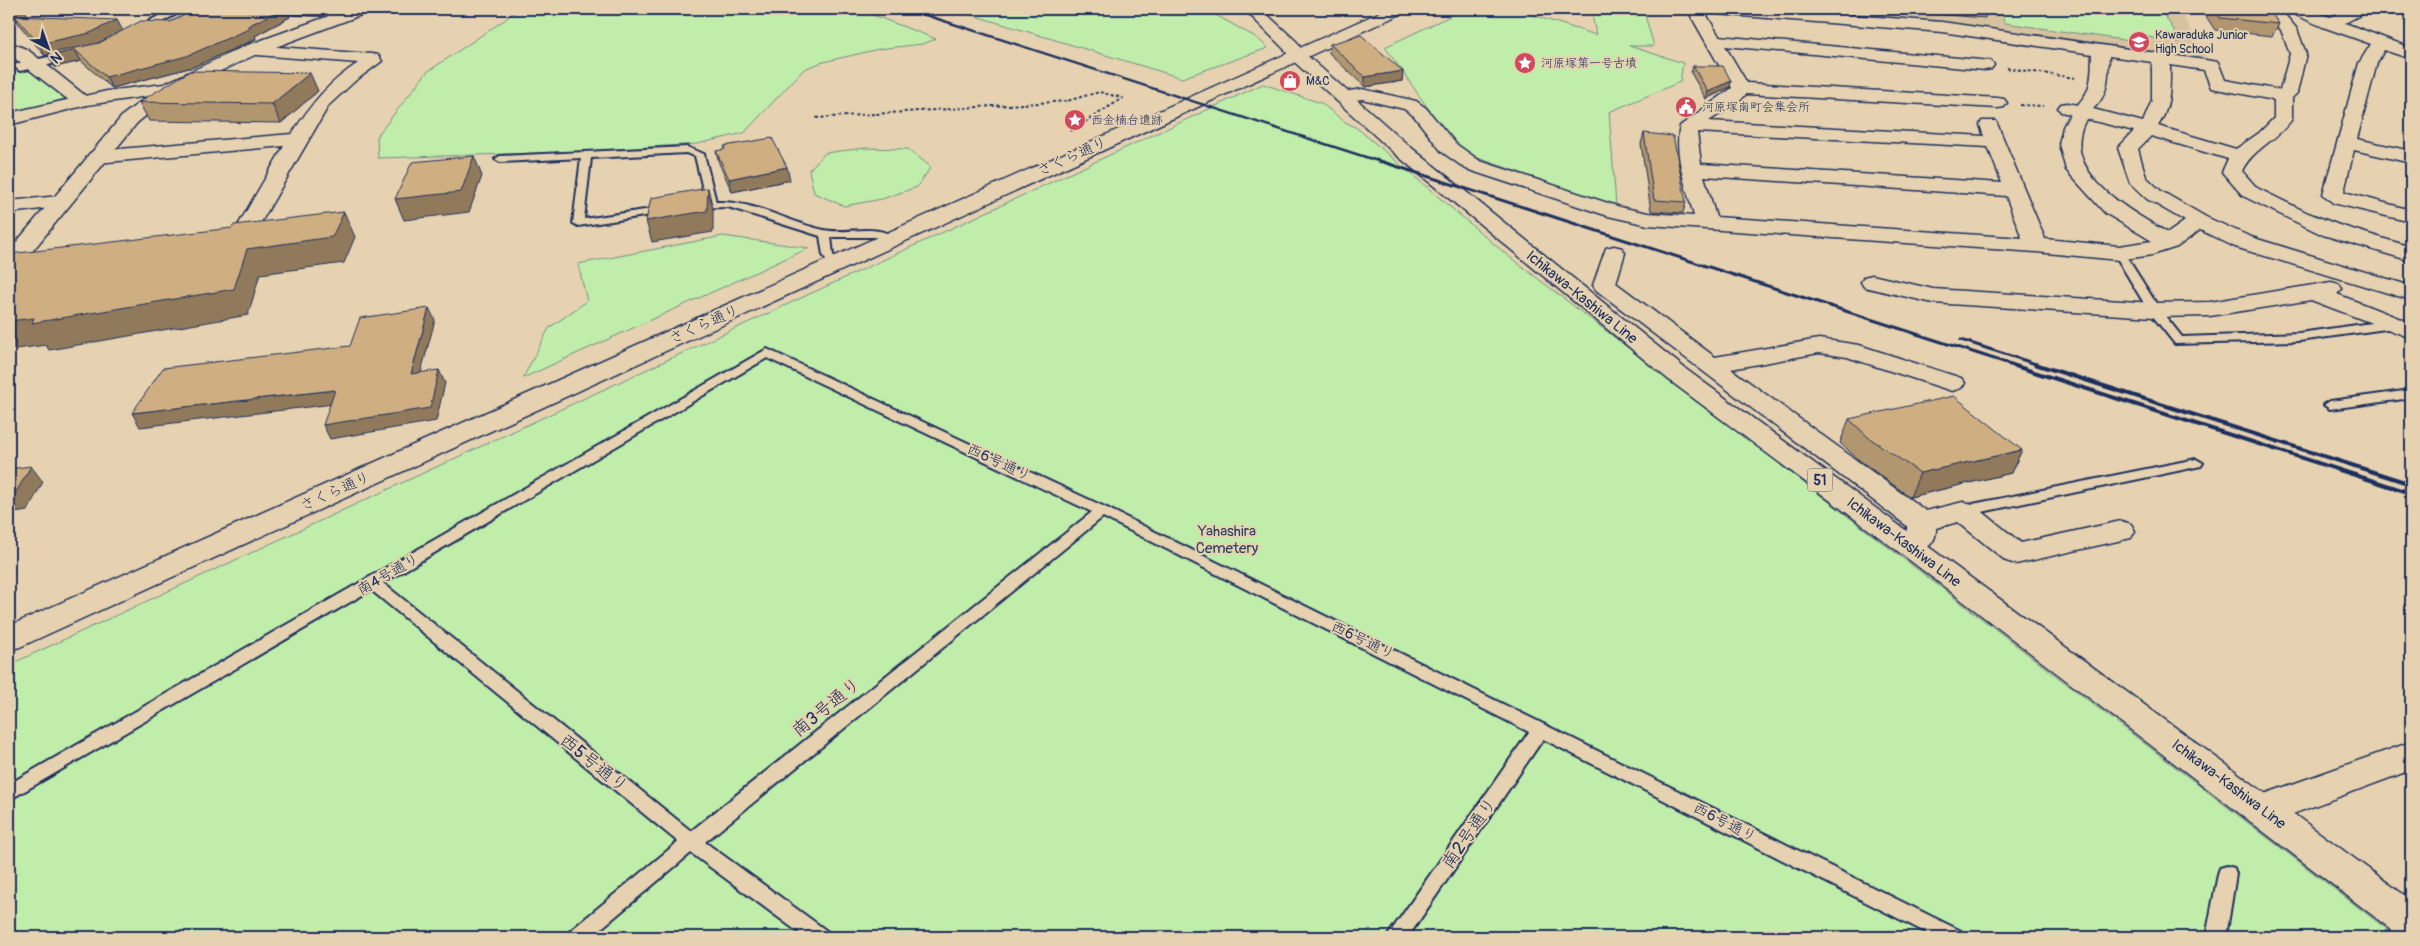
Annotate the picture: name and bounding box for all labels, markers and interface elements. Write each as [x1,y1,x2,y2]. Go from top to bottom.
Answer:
north arrow [22,22,72,72]
place label: Kawaraduka Junior High School [2155,28,2249,57]
school or university icon: Kawaraduka Junior High School [2127,30,2151,54]
text: N [47,48,65,67]
place icon: 河原塚第一号古墳 [1513,51,1537,75]
place label: 河原塚第一号古墳 [1541,56,1637,71]
shop icon: M&C [1278,69,1302,93]
place label: M&C [1306,74,1330,89]
public building icon: 河原塚南町会集会所 [1674,95,1698,119]
place label: 河原塚南町会集会所 [1702,100,1810,115]
place icon: 西金楠台遺跡 [1063,108,1087,132]
place label: 西金楠台遺跡 [1091,113,1163,128]
street label: さくら通り [1034,133,1110,180]
street label: Ichikawa-Kashiwa Line [1522,247,1642,349]
street label: さくら通り [666,301,742,348]
street label: 西6号通り [964,439,1034,486]
street label: さくら通り [297,468,373,515]
road number: 51 [1808,468,1832,492]
street label: Ichikawa-Kashiwa Line [1843,493,1965,592]
park label: Yahashira Cemetery [1196,522,1259,558]
street label: 南4号通り [354,549,423,600]
street label: 西6号通り [1328,617,1398,664]
street label: 南3号通り [787,673,865,742]
street label: 西5号通り [555,729,633,798]
street label: Ichikawa-Kashiwa Line [2168,735,2290,834]
street label: 南2号通り [1436,793,1502,873]
street label: 西6号通り [1690,798,1760,847]

